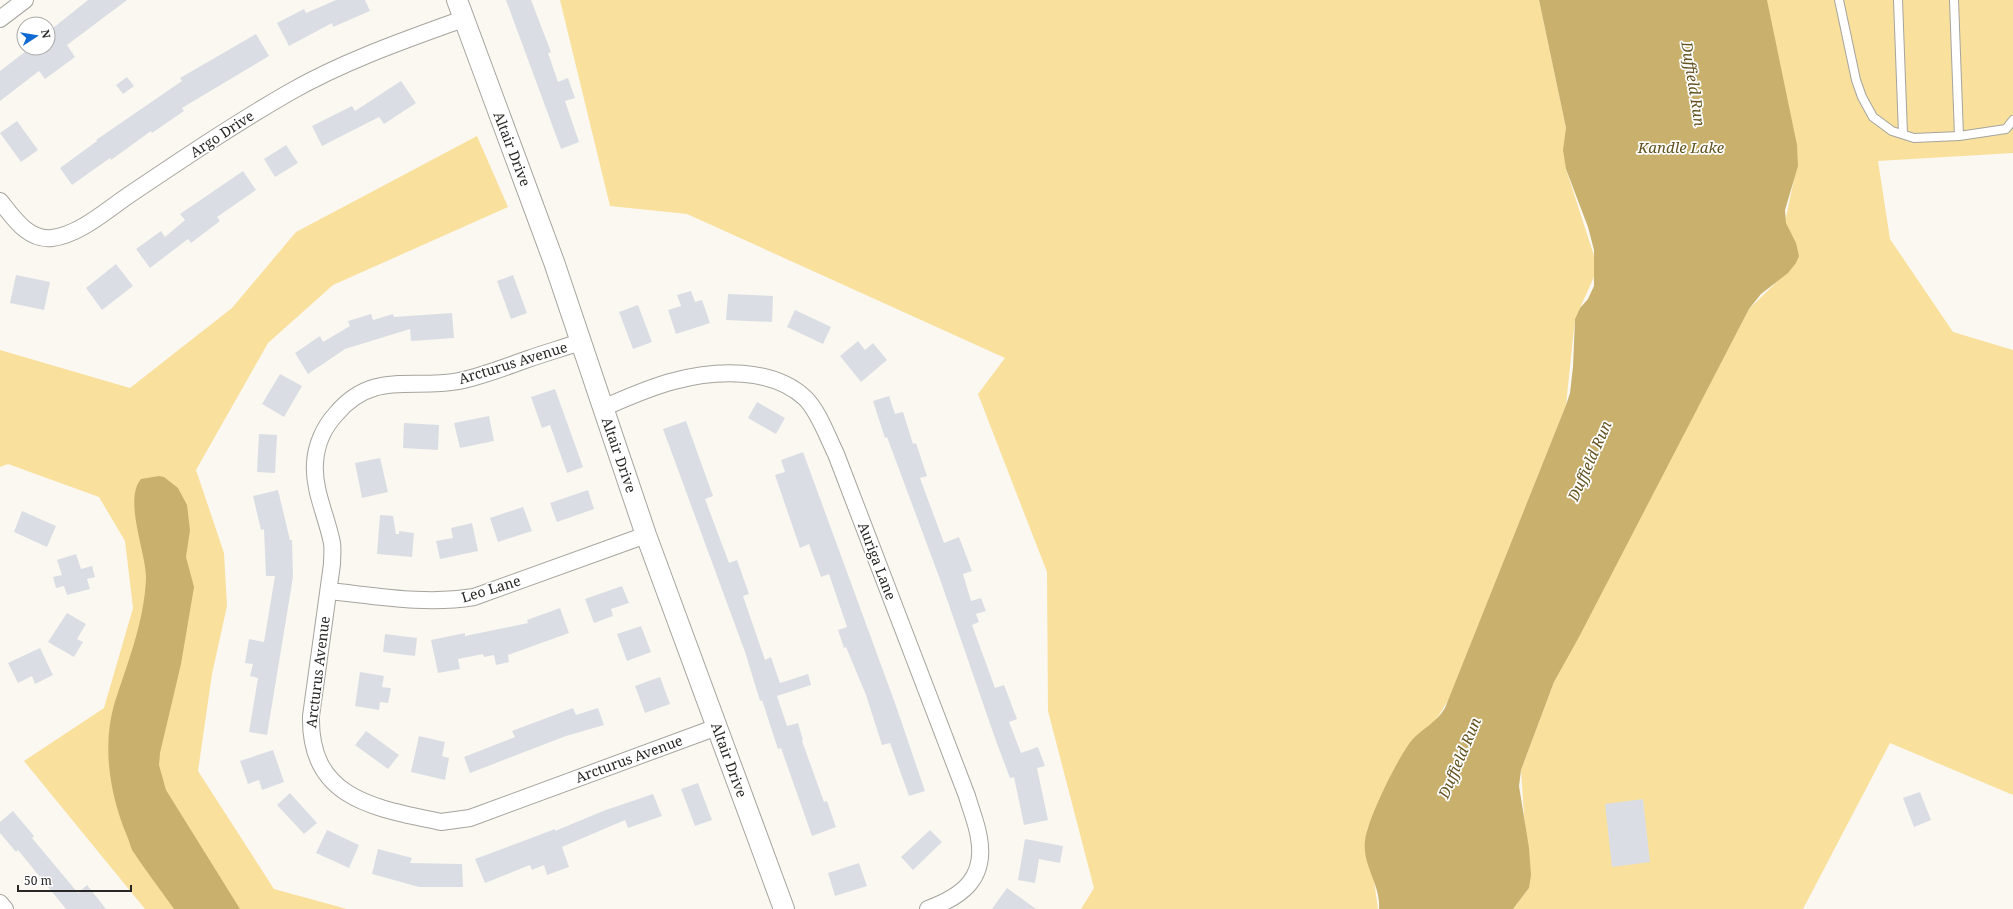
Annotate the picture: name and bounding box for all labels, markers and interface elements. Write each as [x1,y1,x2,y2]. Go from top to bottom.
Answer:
north arrow [16,16,56,56]
text: N [38,28,55,40]
water label: Duffield Run [1677,39,1711,128]
street label: Argo Drive [186,106,257,161]
street label: Altair Drive [490,109,535,189]
water label: Kandle Lake [1637,137,1725,157]
street label: Arcturus Avenue [456,337,569,388]
street label: Altair Drive [598,415,641,495]
water label: Duffield Run [1562,417,1616,505]
street label: Auriga Lane [854,519,901,602]
street label: Leo Lane [459,571,523,607]
street label: Arcturus Avenue [301,615,334,729]
water label: Duffield Run [1433,714,1485,802]
street label: Altair Drive [707,720,752,800]
street label: Arcturus Avenue [573,730,685,787]
scale bar [18,867,131,893]
text: 50 m [24,872,52,889]

